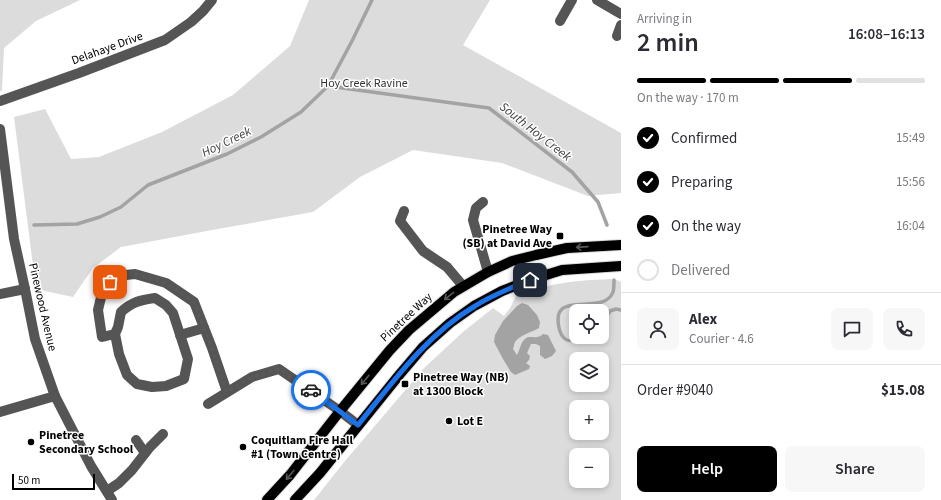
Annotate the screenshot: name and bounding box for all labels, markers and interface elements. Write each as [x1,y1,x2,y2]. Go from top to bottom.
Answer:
text: Arriving in [637,10,692,28]
text: 2 min [637,24,699,61]
text: 16:08–16:13 [848,24,925,45]
street label: Delahaye Drive [69,28,145,69]
park label: Hoy Creek Ravine [320,75,408,92]
text: On the way · 170 m [637,89,739,107]
water label: South Hoy Creek [496,98,576,166]
water label: Hoy Creek [199,122,255,162]
icon: check [637,127,659,149]
text: Confirmed [671,128,737,149]
text: 15:49 [896,129,925,147]
icon: check [637,171,659,193]
text: Preparing [671,172,732,193]
text: 15:56 [896,173,925,191]
icon: check [637,215,659,237]
text: On the way [671,216,741,237]
text: 16:04 [896,217,925,235]
place label: Pinetree Way (SB) at David Ave [462,221,553,252]
marker: Pinetree Way (SB) at David Ave [555,231,565,241]
one-way arrow [576,244,589,251]
text: Delivered [671,260,730,281]
street label: Pinewood Avenue [24,261,61,353]
pin [513,263,547,297]
pin [93,265,127,299]
icon: home [519,269,541,291]
icon: bag [99,271,121,293]
street label: Pinetree Way [377,289,436,346]
one-way arrow [443,292,454,301]
map controls [569,304,609,488]
button: locate [569,304,609,344]
button: person [637,308,679,350]
button: chat [831,308,873,350]
button: phone [883,308,925,350]
text: Alex [689,309,717,330]
text: Courier · 4.6 [689,330,754,348]
button: layers [569,352,609,392]
place label: Pinetree Way (NB) at 1300 Block [413,369,509,400]
courier [291,370,331,410]
one-way arrow [360,375,369,386]
icon: car [300,379,322,401]
marker: Pinetree Way (NB) at 1300 Block [400,379,410,389]
text: Order #9040 [637,380,713,401]
text: $15.08 [881,380,925,401]
button: + [569,400,609,440]
place label: Lot E [457,413,483,430]
marker: Lot E [444,416,454,426]
place label: Pinetree Secondary School [39,427,134,458]
place label: Coquitlam Fire Hall #1 (Town Centre) [251,432,353,463]
marker: Pinetree Secondary School [26,437,36,447]
marker: Coquitlam Fire Hall #1 (Town Centre) [238,442,248,452]
button: Help [637,446,777,492]
button: Share [785,446,925,492]
button: − [569,448,609,488]
one-way arrow [286,469,295,480]
scale bar [12,472,95,491]
text: 50 m [18,473,40,488]

